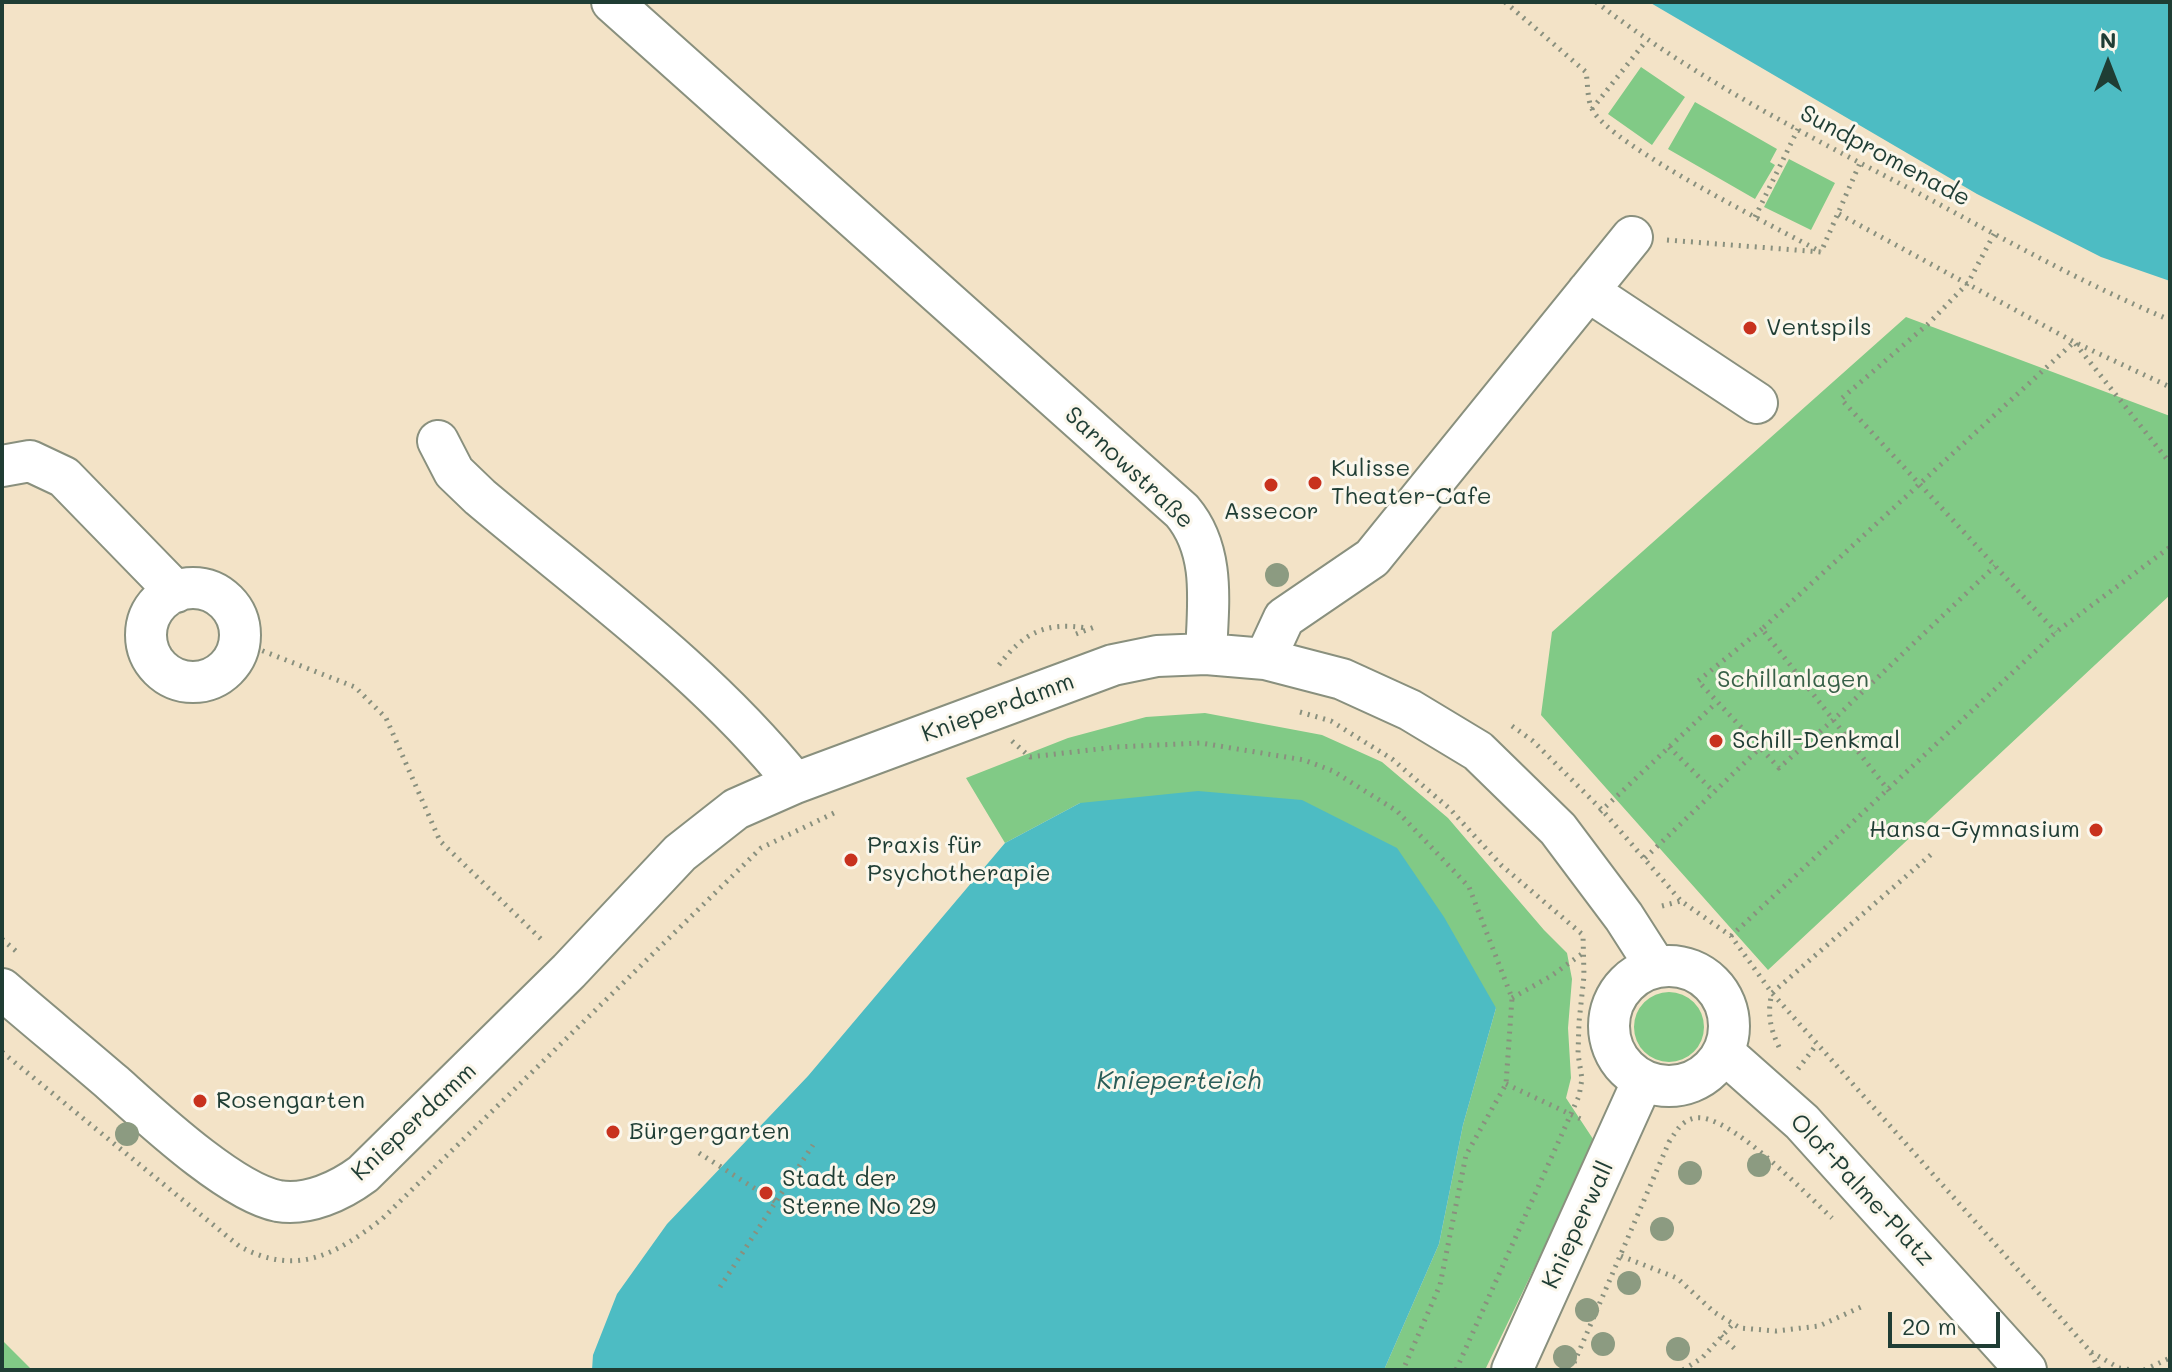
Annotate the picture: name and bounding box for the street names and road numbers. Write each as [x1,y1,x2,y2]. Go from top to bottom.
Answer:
street label: Sundpromenade [1795,99,1975,213]
street label: Sarnowstraße [1058,401,1200,535]
street label: Knieperdamm [918,667,1078,749]
street label: Knieperdamm [346,1057,482,1187]
street label: Olof-Palme-Platz [1784,1108,1940,1272]
street label: Knieperwall [1536,1157,1620,1293]

